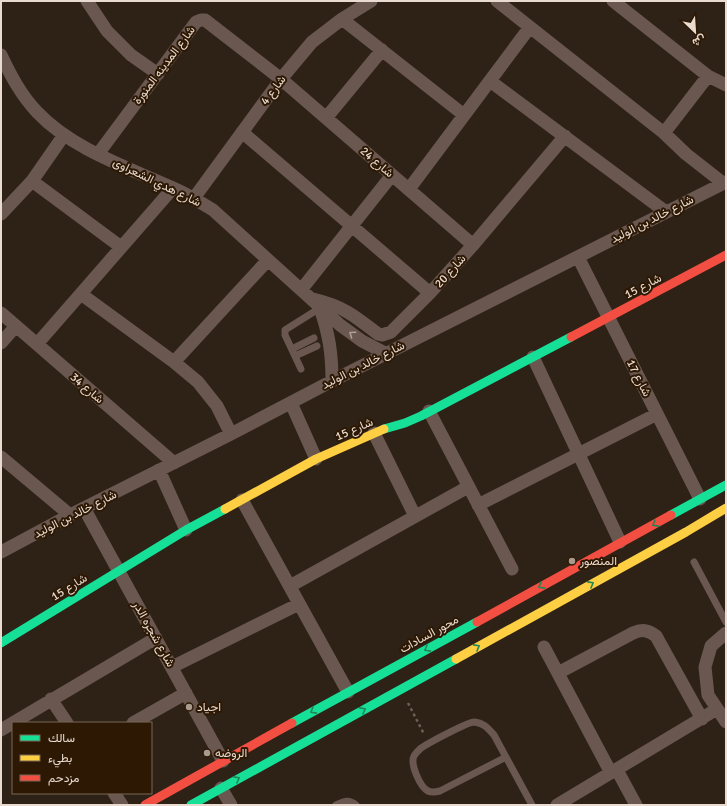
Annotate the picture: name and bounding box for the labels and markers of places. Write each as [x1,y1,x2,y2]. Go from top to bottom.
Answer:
place label: المنصور [579,554,617,569]
marker: المنصور [567,556,577,566]
place label: اجياد [197,700,221,715]
marker: اجياد [184,702,194,712]
place label: الروضه [215,746,247,761]
marker: الروضه [202,748,212,758]

